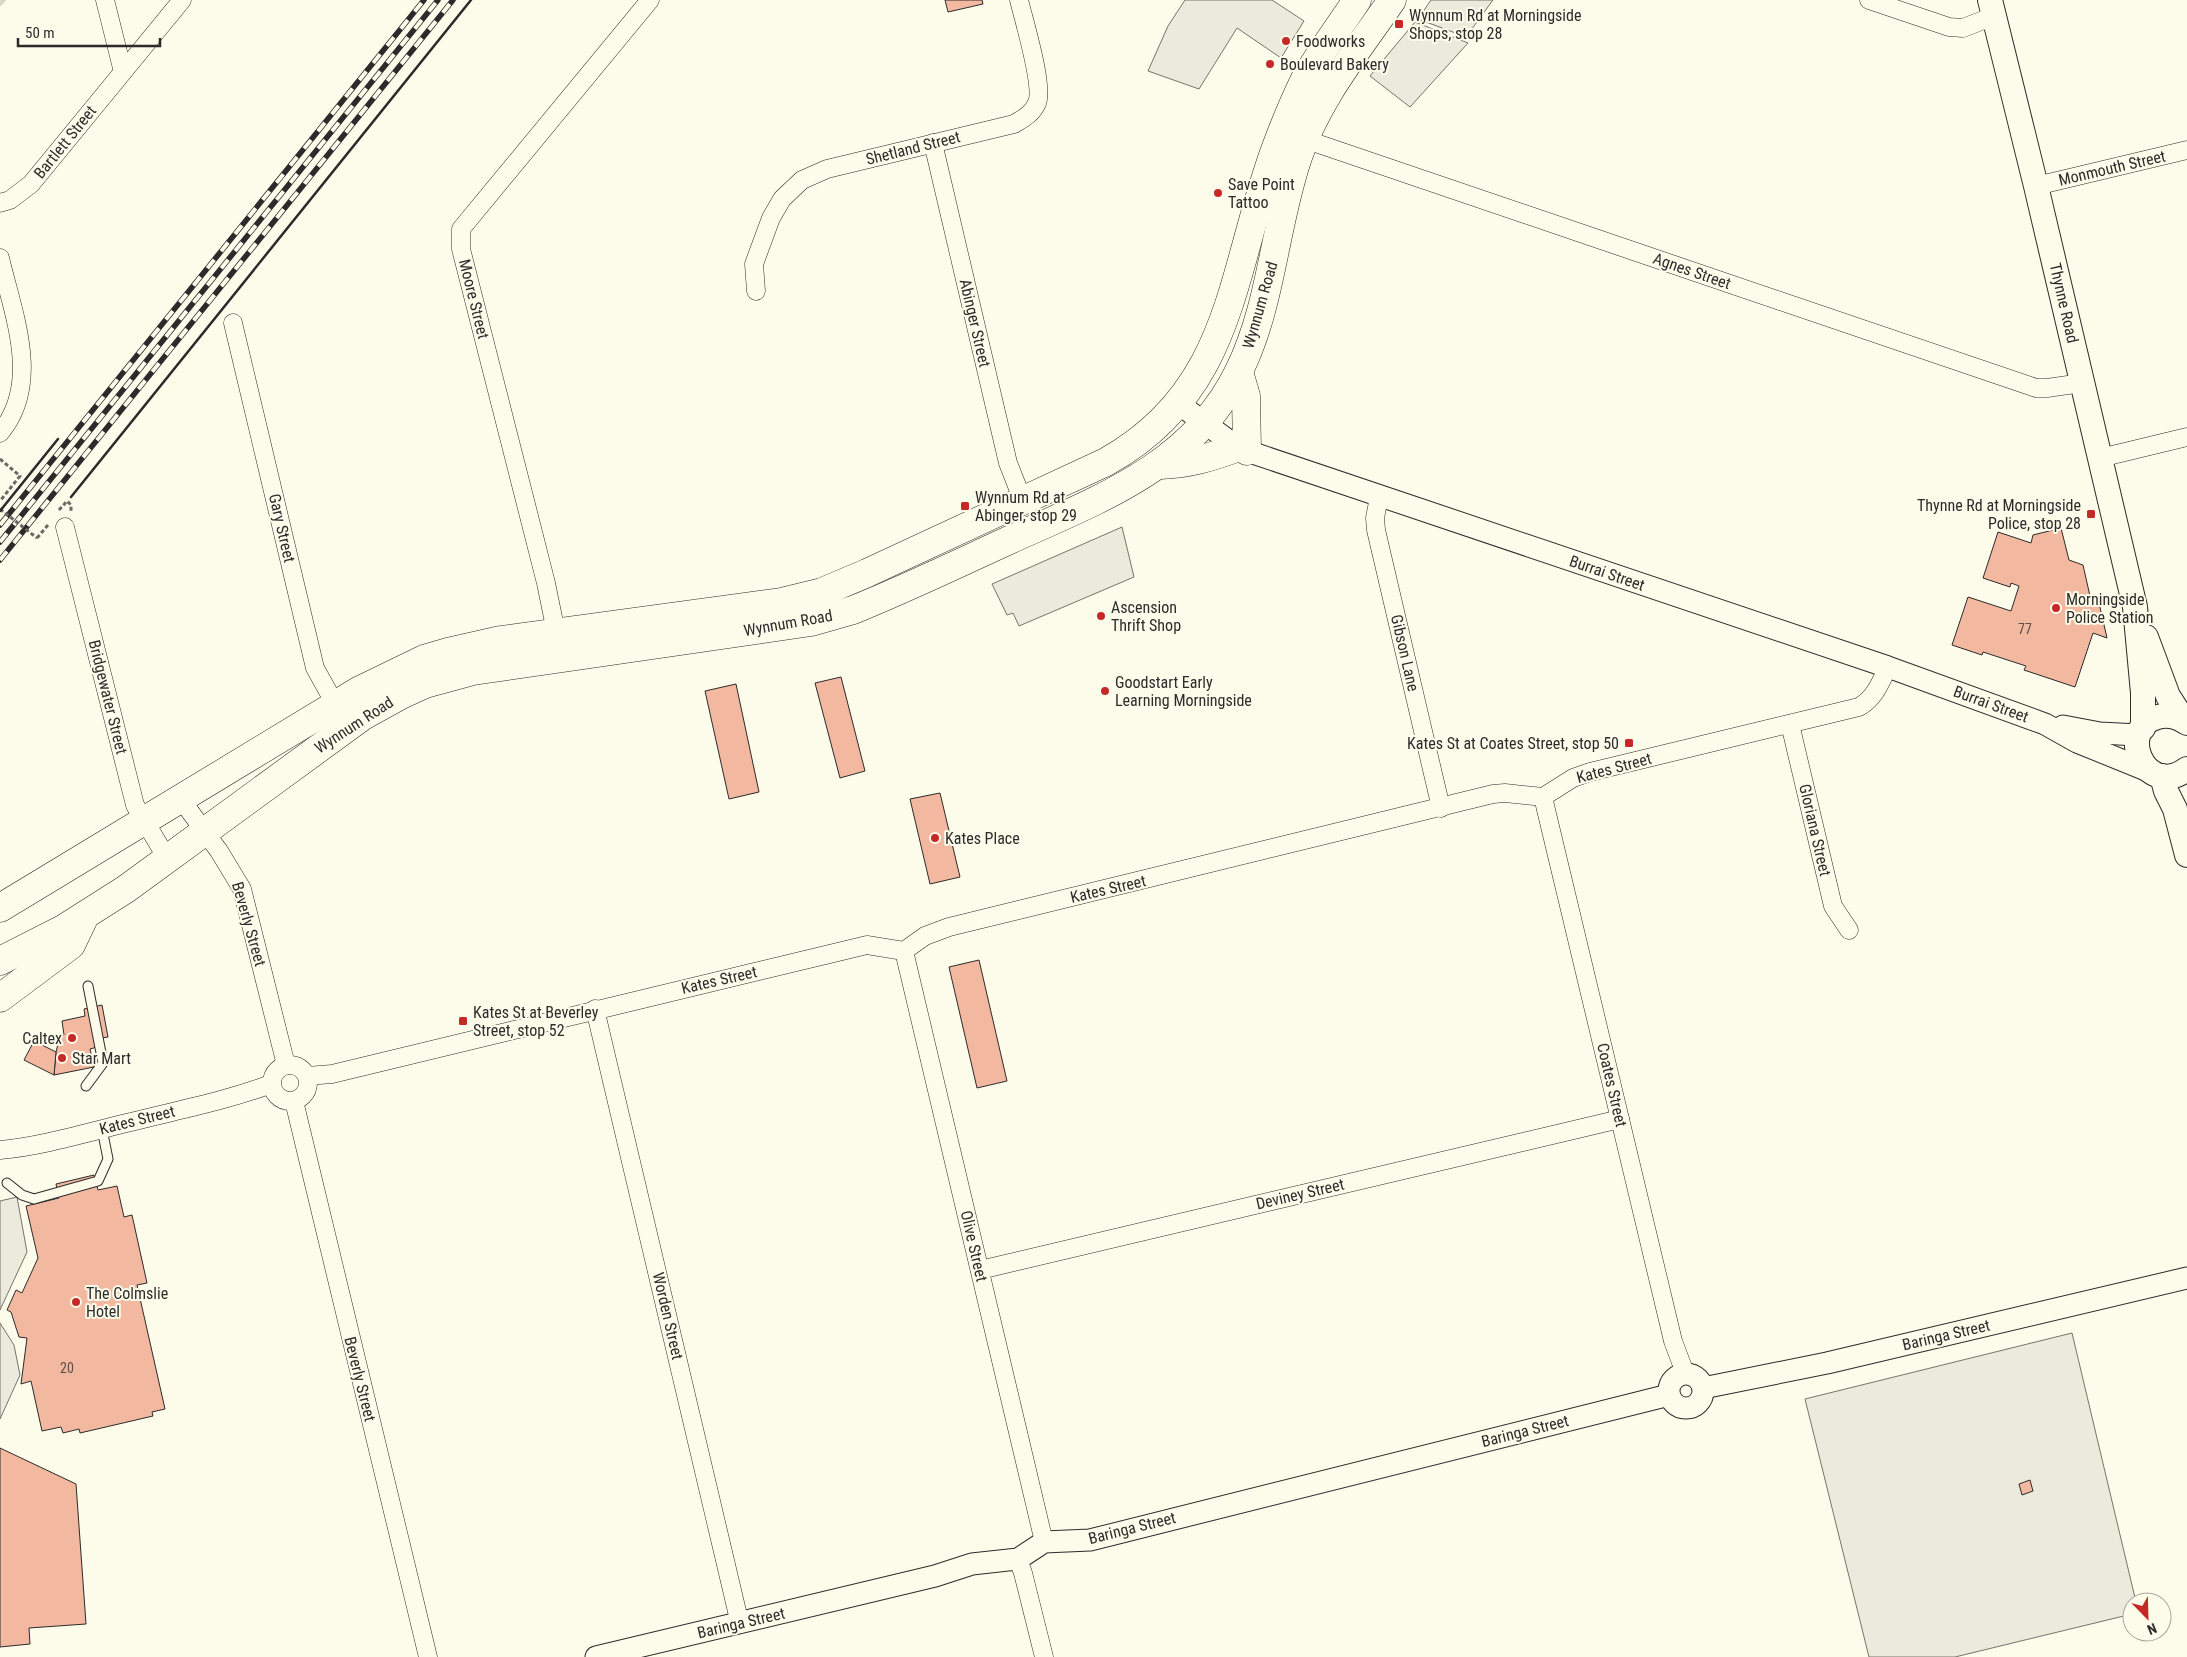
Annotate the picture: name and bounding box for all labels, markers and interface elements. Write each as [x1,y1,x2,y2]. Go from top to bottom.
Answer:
place label: Wynnum Rd at Morningside Shops, stop 28 [1409,6,1581,43]
scale bar [18,15,160,47]
marker: Wynnum Rd at Morningside Shops, stop 28 [1393,18,1405,30]
text: 50 m [25,24,55,42]
place label: Foodworks [1296,32,1365,51]
marker: Foodworks [1280,35,1292,47]
place label: Boulevard Bakery [1280,55,1389,74]
marker: Boulevard Bakery [1264,58,1276,70]
street label: Bartlett Street [30,102,100,182]
street label: Shetland Street [864,127,962,169]
street label: Monmouth Street [2057,146,2168,190]
place label: Save Point Tattoo [1228,175,1295,212]
marker: Save Point Tattoo [1212,187,1224,199]
street label: Agnes Street [1651,249,1734,293]
street label: Moore Street [455,257,493,341]
street label: Wynnum Road [1238,259,1282,351]
street label: Thynne Road [2046,261,2082,345]
street label: Abinger Street [956,277,994,369]
place label: Wynnum Rd at Abinger, stop 29 [975,488,1077,525]
street label: Gary Street [265,492,299,564]
place label: Thynne Rd at Morningside Police, stop 28 [1917,496,2081,533]
marker: Wynnum Rd at Abinger, stop 29 [959,500,971,512]
marker: Thynne Rd at Morningside Police, stop 28 [2085,508,2097,520]
street label: Burrai Street [1567,551,1647,595]
place label: Morningside Police Station [2066,590,2154,627]
place label: Ascension Thrift Shop [1111,598,1181,635]
marker: Morningside Police Station [2050,602,2062,614]
street label: Wynnum Road [742,606,834,640]
marker: Ascension Thrift Shop [1095,610,1107,622]
street label: Gibson Lane [1387,613,1423,693]
house number: 77 [2018,621,2032,637]
street label: Bridgewater Street [85,638,131,756]
place label: Goodstart Early Learning Morningside [1115,673,1252,710]
street label: Burrai Street [1951,682,2031,726]
marker: Goodstart Early Learning Morningside [1099,685,1111,697]
street label: Wynnum Road [311,693,397,757]
place label: Kates St at Coates Street, stop 50 [1407,734,1619,753]
marker: Kates St at Coates Street, stop 50 [1623,737,1635,749]
street label: Kates Street [1574,749,1654,787]
street label: Gloriana Street [1795,782,1835,878]
place label: Kates Place [945,829,1020,848]
marker: Kates Place [929,832,941,844]
street label: Kates Street [1068,871,1148,907]
street label: Beverly Street [228,880,270,969]
street label: Kates Street [679,962,759,998]
place label: Kates St at Beverley Street, stop 52 [473,1003,599,1040]
marker: Kates St at Beverley Street, stop 52 [457,1015,469,1027]
place label: Caltex [22,1029,62,1048]
marker: Caltex [66,1032,78,1044]
street label: Coates Street [1593,1041,1631,1129]
place label: Star Mart [72,1049,131,1068]
marker: Star Mart [56,1052,68,1064]
street label: Kates Street [97,1101,177,1139]
street label: Deviney Street [1254,1175,1346,1213]
street label: Olive Street [957,1209,991,1284]
street label: Worden Street [649,1270,687,1362]
place label: The Colmslie Hotel [86,1284,168,1321]
marker: The Colmslie Hotel [70,1296,82,1308]
street label: Baringa Street [1900,1316,1992,1354]
street label: Beverly Street [340,1335,380,1424]
house number: 20 [60,1360,74,1376]
street label: Baringa Street [1479,1411,1571,1451]
street label: Baringa Street [1086,1508,1178,1548]
north arrow [2122,1592,2172,1642]
street label: Baringa Street [695,1604,787,1642]
text: N [2145,1620,2159,1638]

